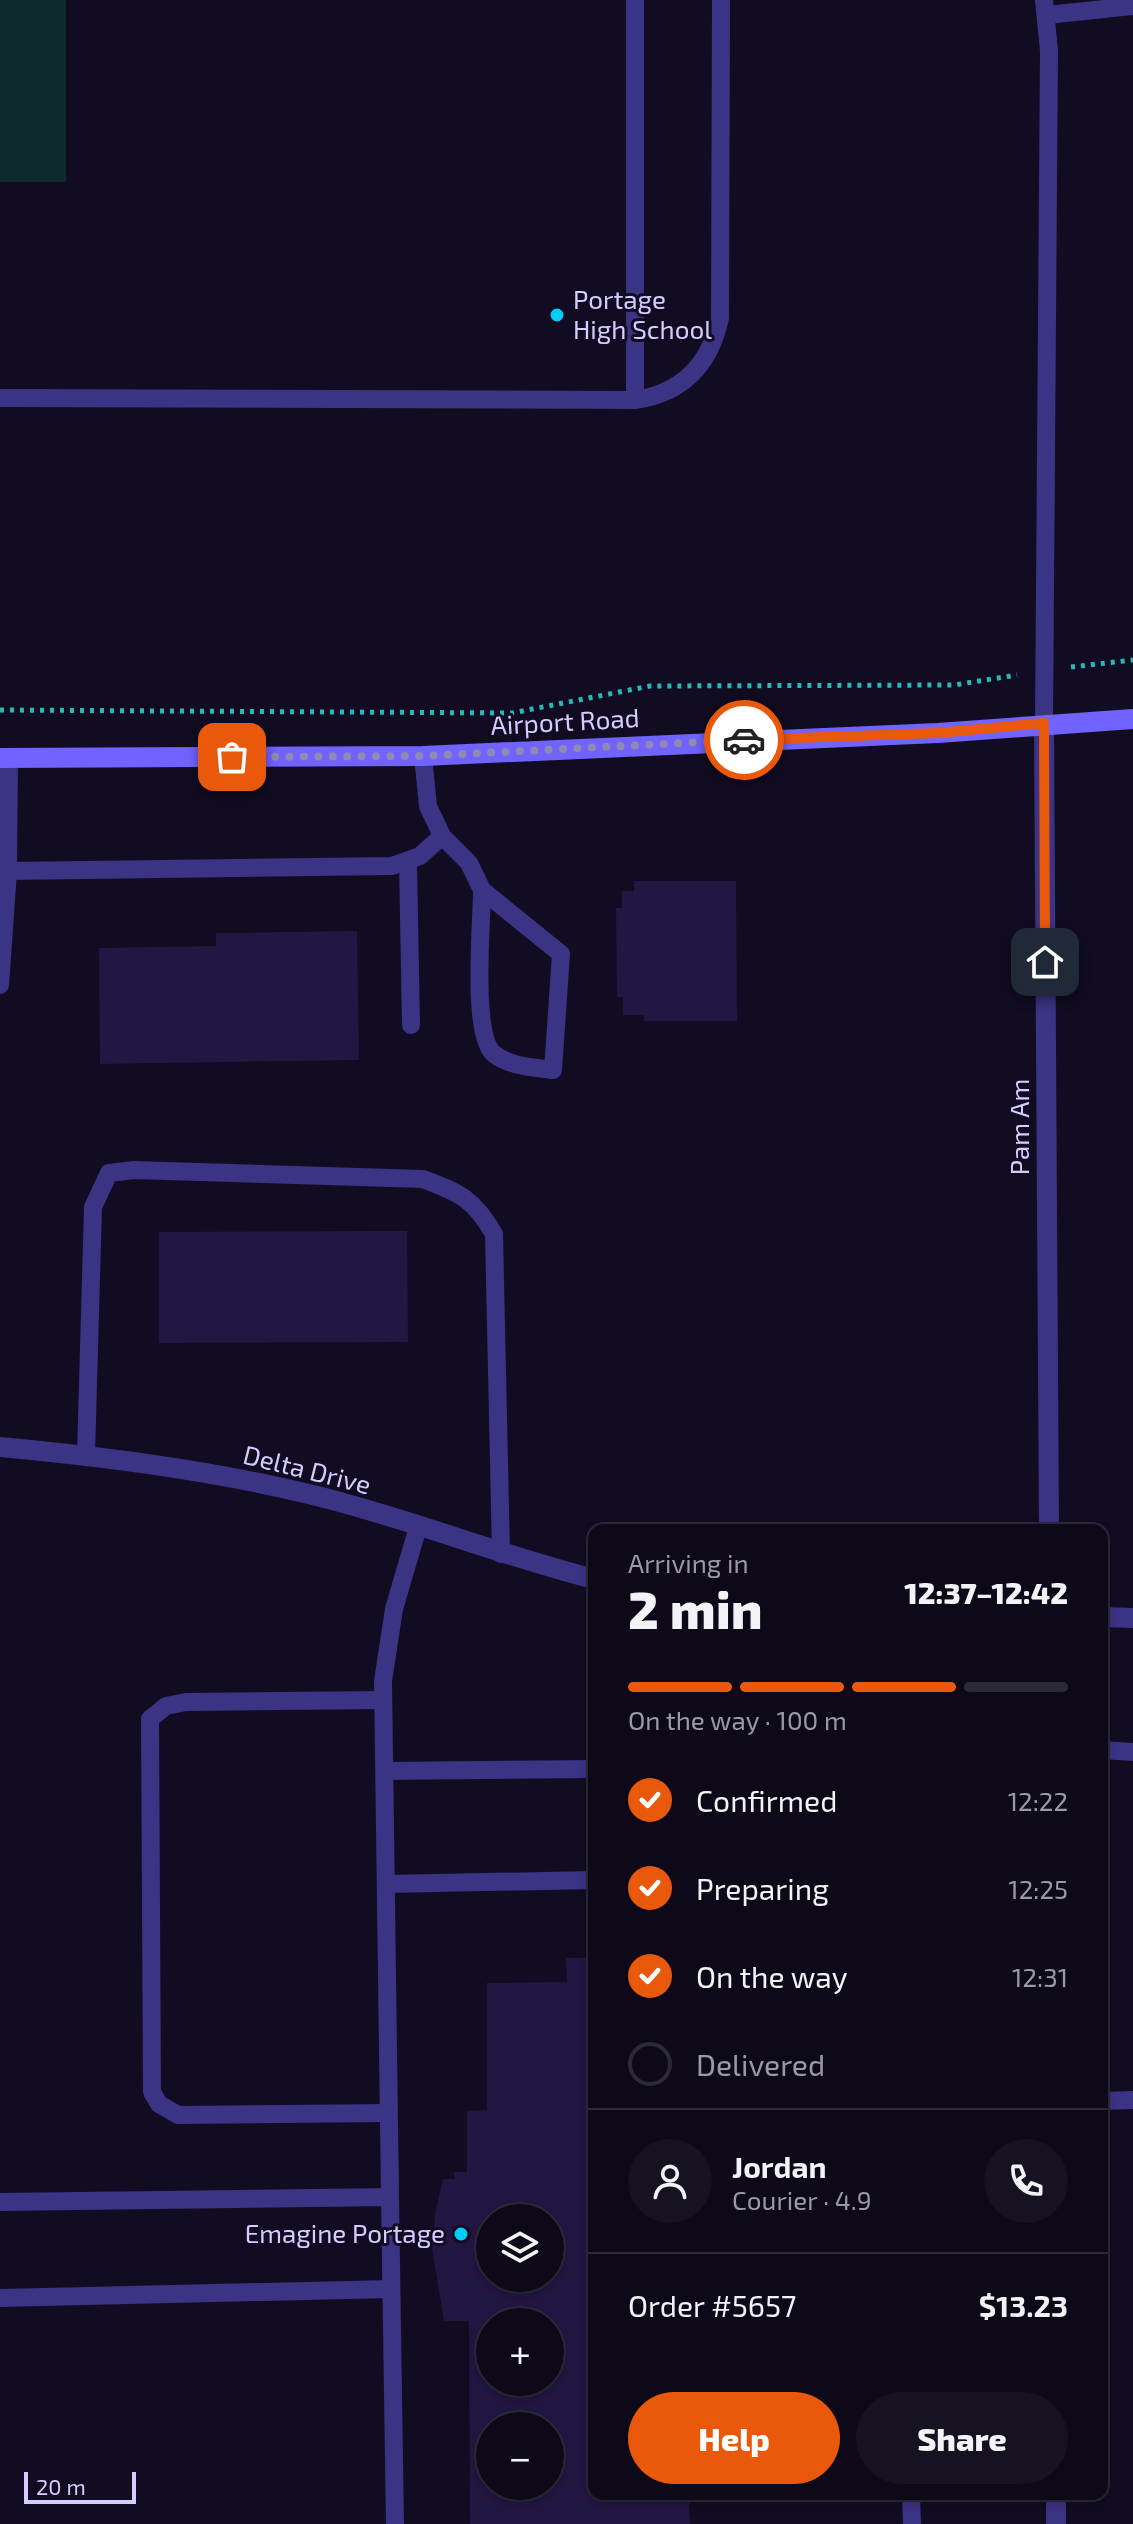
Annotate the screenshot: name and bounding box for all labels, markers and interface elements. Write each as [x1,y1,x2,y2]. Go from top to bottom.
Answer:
place label: Portage High School [573,283,712,344]
marker: Portage High School [548,306,566,324]
courier [704,700,784,780]
street label: Airport Road [490,701,640,740]
icon: car [722,718,766,762]
pin [198,723,266,791]
icon: bag [210,735,254,779]
pin [1011,928,1079,996]
icon: home [1023,940,1067,984]
street label: Pam Am [1003,1079,1034,1175]
street label: Delta Drive [240,1438,374,1499]
text: Arriving in [628,1547,749,1578]
text: 12:37–12:42 [904,1574,1068,1610]
text: 2 min [628,1577,763,1639]
text: On the way · 100 m [628,1704,847,1735]
icon: check [628,1778,672,1822]
text: Confirmed [696,1782,837,1818]
text: 12:22 [1008,1785,1068,1816]
icon: check [628,1866,672,1910]
text: Preparing [696,1870,829,1906]
text: 12:25 [1008,1873,1068,1904]
icon: check [628,1954,672,1998]
text: On the way [696,1958,848,1994]
text: 12:31 [1012,1961,1068,1992]
text: Delivered [696,2046,825,2082]
button: person [628,2139,712,2223]
button: phone [984,2139,1068,2223]
text: Jordan [732,2148,827,2184]
text: Courier · 4.9 [732,2184,872,2215]
map controls [476,2204,564,2500]
button: layers [476,2204,564,2292]
place label: Emagine Portage [245,2217,445,2248]
marker: Emagine Portage [452,2225,470,2243]
text: Order #5657 [628,2287,796,2323]
text: $13.23 [979,2287,1068,2323]
button: + [476,2308,564,2396]
button: Help [628,2392,840,2484]
button: Share [856,2392,1068,2484]
button: − [476,2412,564,2500]
scale bar [24,2468,136,2504]
text: 20 m [36,2473,86,2499]

